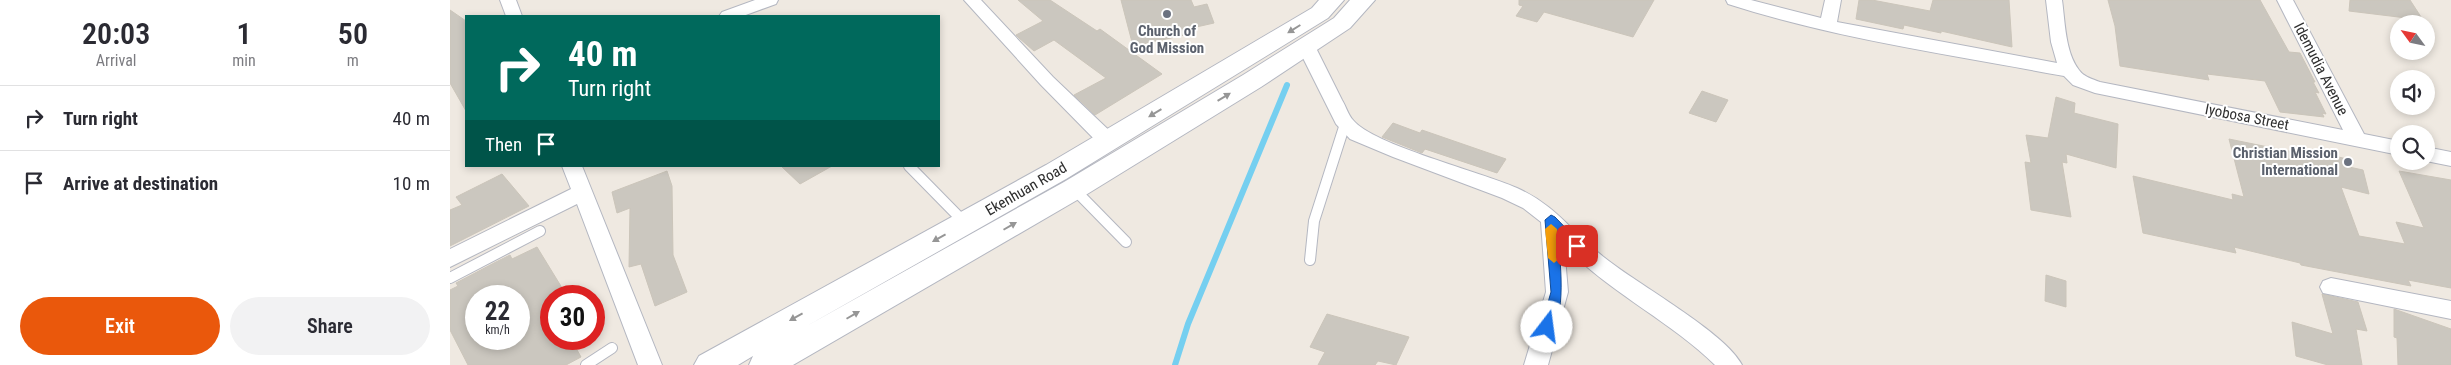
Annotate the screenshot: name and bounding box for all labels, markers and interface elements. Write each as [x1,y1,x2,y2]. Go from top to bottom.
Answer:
marker: Church of God Mission [1161,8,1173,20]
north arrow [2390,15,2435,60]
map controls [2390,15,2435,170]
text: 20:03 [82,16,150,51]
text: 1 [237,16,252,51]
text: 50 [338,16,368,51]
street label: Idemudia Avenue [2290,20,2352,118]
place label: Church of God Mission [1130,22,1204,57]
one-way arrow [1288,25,1301,34]
text: 40 m [568,34,637,75]
icon: right [485,35,550,100]
text: Arrival [96,51,137,70]
text: min [232,51,256,70]
text: m [347,51,359,70]
button: sound [2390,70,2435,115]
text: Turn right [568,76,651,101]
one-way arrow [1216,93,1231,101]
street label: Iyobosa Street [2204,100,2290,134]
icon: right [20,104,48,132]
text: Turn right [63,107,138,130]
text: 40 m [393,107,430,130]
one-way arrow [1148,109,1161,118]
button: search [2390,125,2435,170]
icon: arrive [532,130,560,158]
text: Then [485,133,522,156]
place label: Christian Mission International [2233,144,2338,179]
marker: Christian Mission International [2342,156,2354,168]
street label: Ekenhuan Road [982,158,1070,220]
icon: arrive [20,169,48,197]
text: Arrive at destination [63,172,218,195]
text: 10 m [393,172,430,195]
one-way arrow [1002,222,1017,230]
pin [1556,225,1598,267]
icon: arrive [1563,232,1591,260]
one-way arrow [932,234,945,243]
speed limit sign: 30 [540,285,605,350]
button: Exit [20,297,220,355]
button: Share [230,297,430,355]
text: 22 [485,297,510,326]
position arrow [1520,300,1572,352]
one-way arrow [846,311,861,319]
one-way arrow [789,313,804,321]
text: km/h [485,323,510,337]

